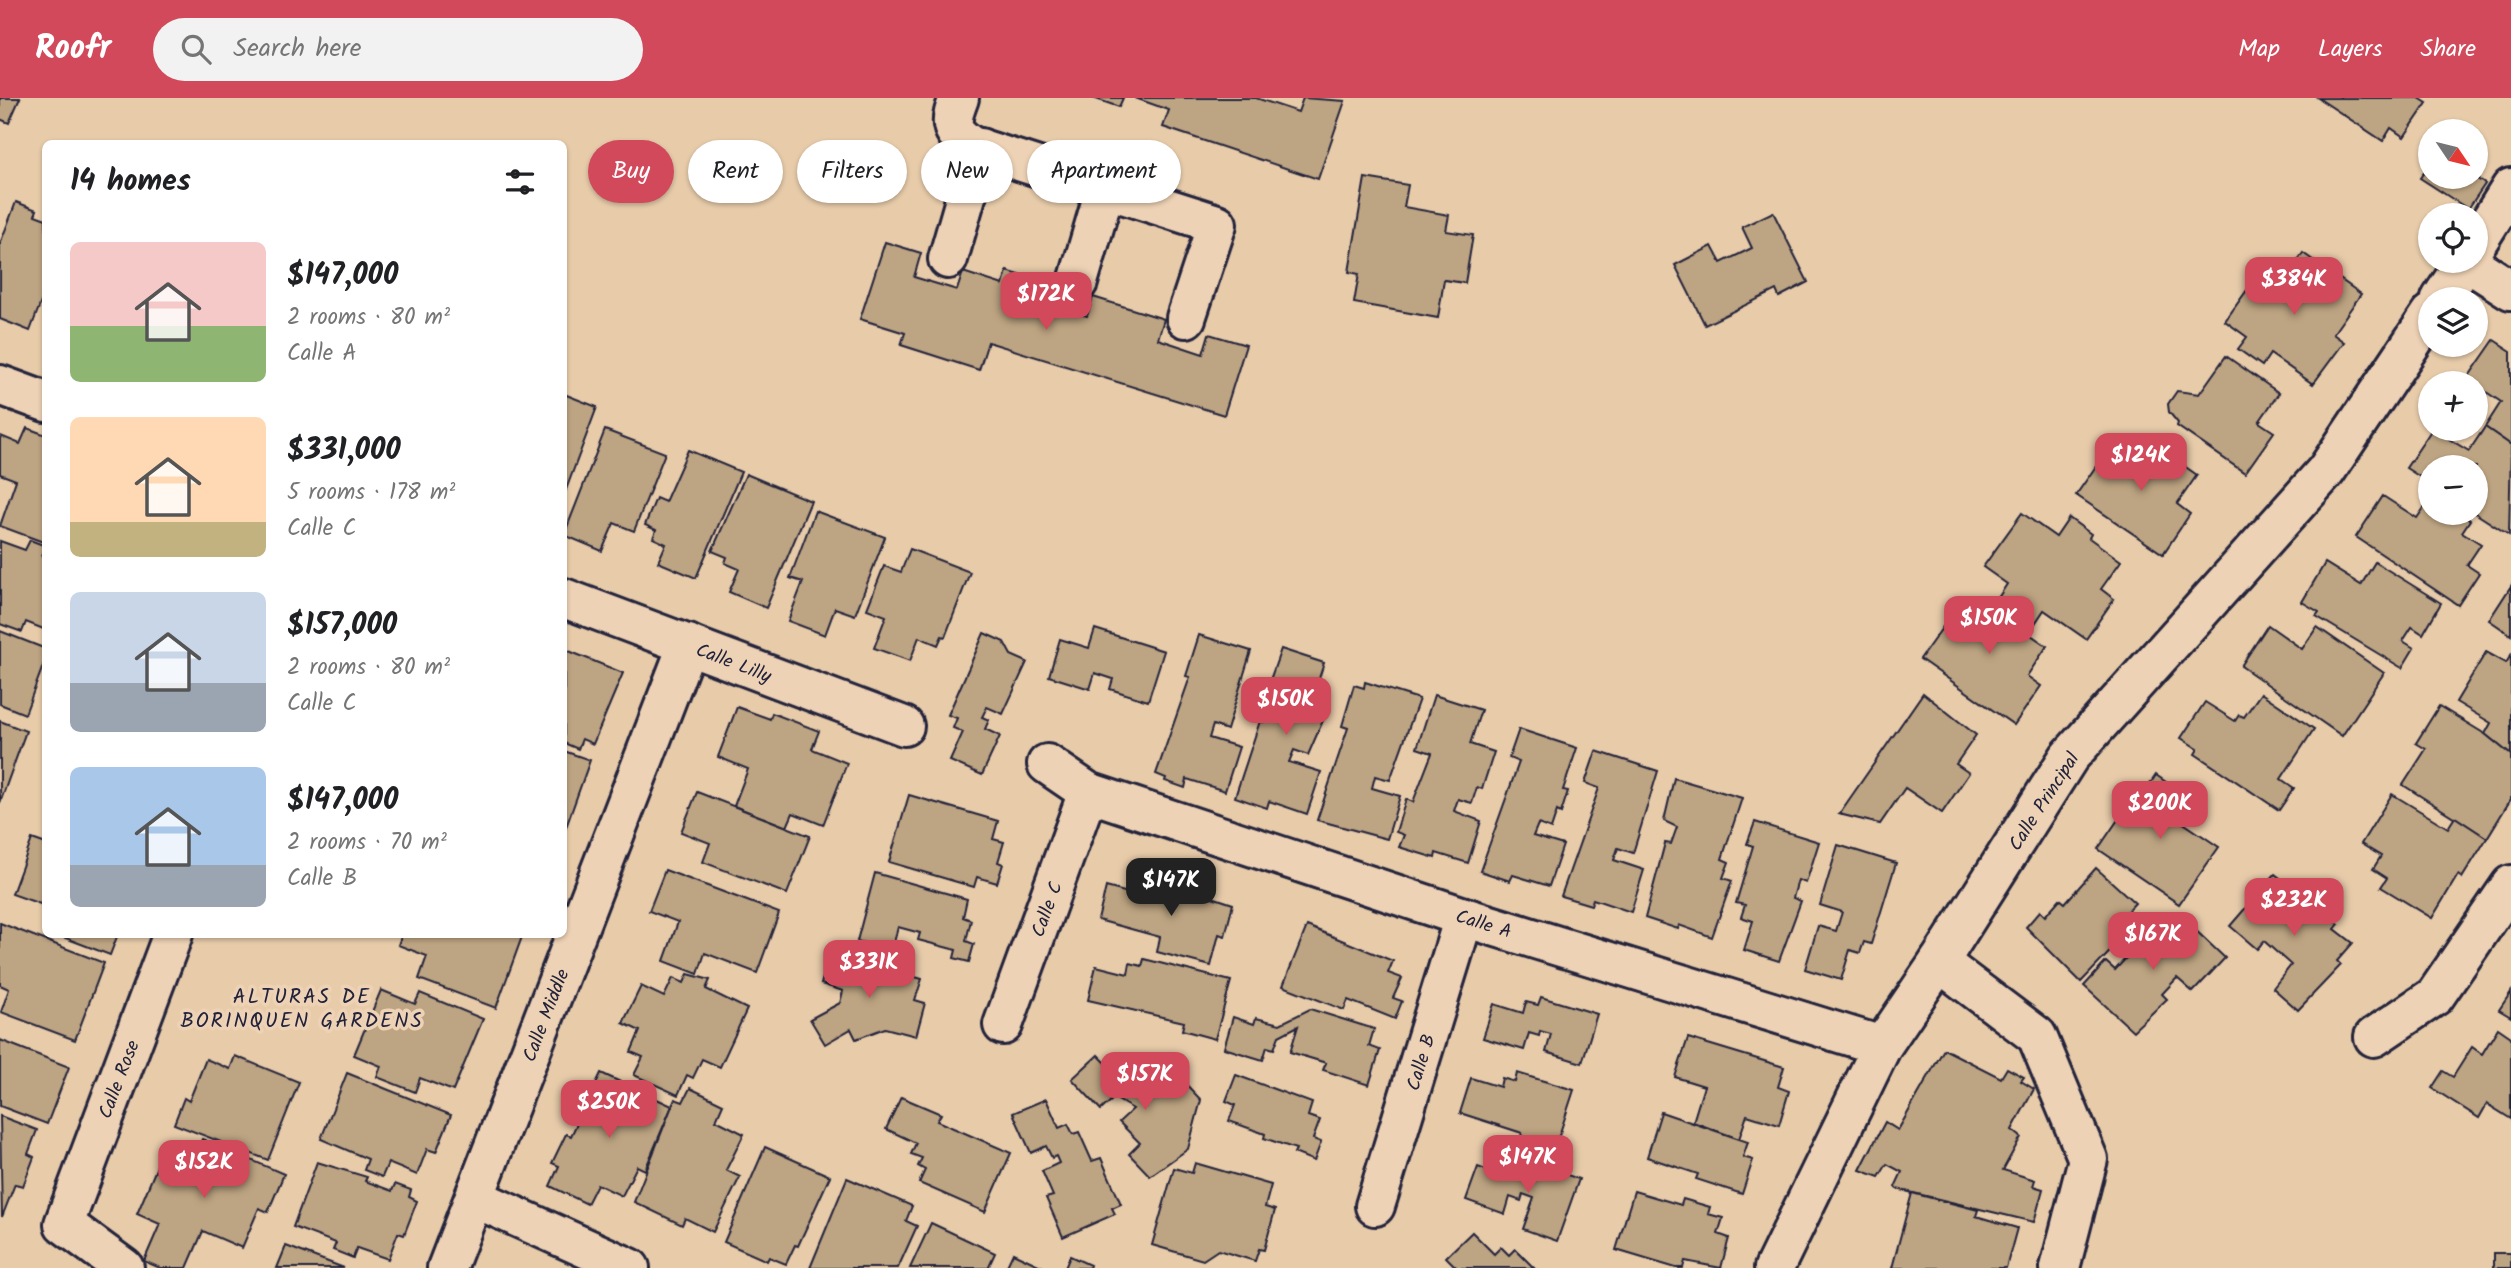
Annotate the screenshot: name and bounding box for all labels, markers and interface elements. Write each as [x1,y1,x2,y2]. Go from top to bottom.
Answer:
search box [153,18,643,81]
text: Roofr [35,23,111,76]
text: Search here [233,28,361,70]
icon: search [177,30,215,68]
text: Map [2238,30,2280,69]
text: Layers [2318,30,2382,69]
text: Share [2420,30,2476,69]
north arrow [2418,119,2488,189]
map controls [2418,119,2488,525]
chip: Buy [588,140,674,203]
chip: Rent [688,140,783,203]
chip: Filters [797,140,907,203]
chip: New [921,140,1013,203]
chip: Apartment [1027,140,1181,203]
text: 14 homes [70,158,191,206]
icon: filters [501,163,539,201]
button: locate [2418,203,2488,273]
text: $147,000 [287,252,398,300]
pin: $384K [2245,258,2343,317]
text: $384K [2261,262,2327,298]
icon: home [126,270,210,354]
pin: $172K [997,272,1095,332]
text: $172K [1017,277,1075,313]
button: layers [2418,287,2488,357]
text: 2 rooms · 80 m² [287,300,450,336]
text: Calle A [287,336,356,372]
button: + [2418,371,2488,441]
text: $331,000 [287,427,401,475]
pin: $124K [2092,434,2190,493]
text: $124K [2111,438,2171,474]
icon: home [126,445,210,529]
button: − [2418,455,2488,525]
text: 5 rooms · 178 m² [287,475,455,511]
text: Calle C [287,511,356,547]
pin: $150K [1940,596,2038,656]
text: $150K [1960,601,2018,637]
text: $157,000 [287,602,397,650]
icon: home [126,620,210,704]
street label: Calle Lilly [691,636,776,692]
text: 2 rooms · 80 m² [287,650,450,686]
pin: $150K [1237,678,1335,737]
text: $150K [1257,682,1315,718]
text: Calle C [287,686,356,722]
street label: Calle Principal [2001,746,2088,857]
text: $147,000 [287,777,398,825]
pin: $200K [2111,782,2209,841]
text: $200K [2128,786,2192,822]
icon: home [126,795,210,879]
text: 2 rooms · 70 m² [287,825,447,861]
pin: $147K [1122,858,1220,918]
text: Calle B [287,861,357,897]
text: $147K [1142,863,1200,899]
street label: Calle C [1024,878,1072,942]
pin: $232K [2245,878,2343,938]
text: $232K [2261,883,2327,919]
street label: Calle A [1452,902,1515,948]
pin: $167K [2104,912,2202,972]
text: $167K [2124,917,2182,953]
pin: $331K [820,940,918,1000]
text: $331K [839,945,899,981]
street label: Calle Middle [515,964,578,1067]
district label: ALTURAS DE BORINQUEN GARDENS [180,981,424,1038]
street label: Calle B [1399,1031,1445,1095]
street label: Calle Rose [91,1036,149,1123]
pin: $157K [1096,1052,1194,1112]
text: $157K [1117,1057,1173,1093]
pin: $250K [560,1080,658,1140]
text: $250K [577,1085,641,1121]
pin: $147K [1479,1136,1577,1195]
pin: $152K [155,1140,253,1200]
text: $147K [1499,1140,1557,1176]
text: $152K [174,1145,234,1181]

